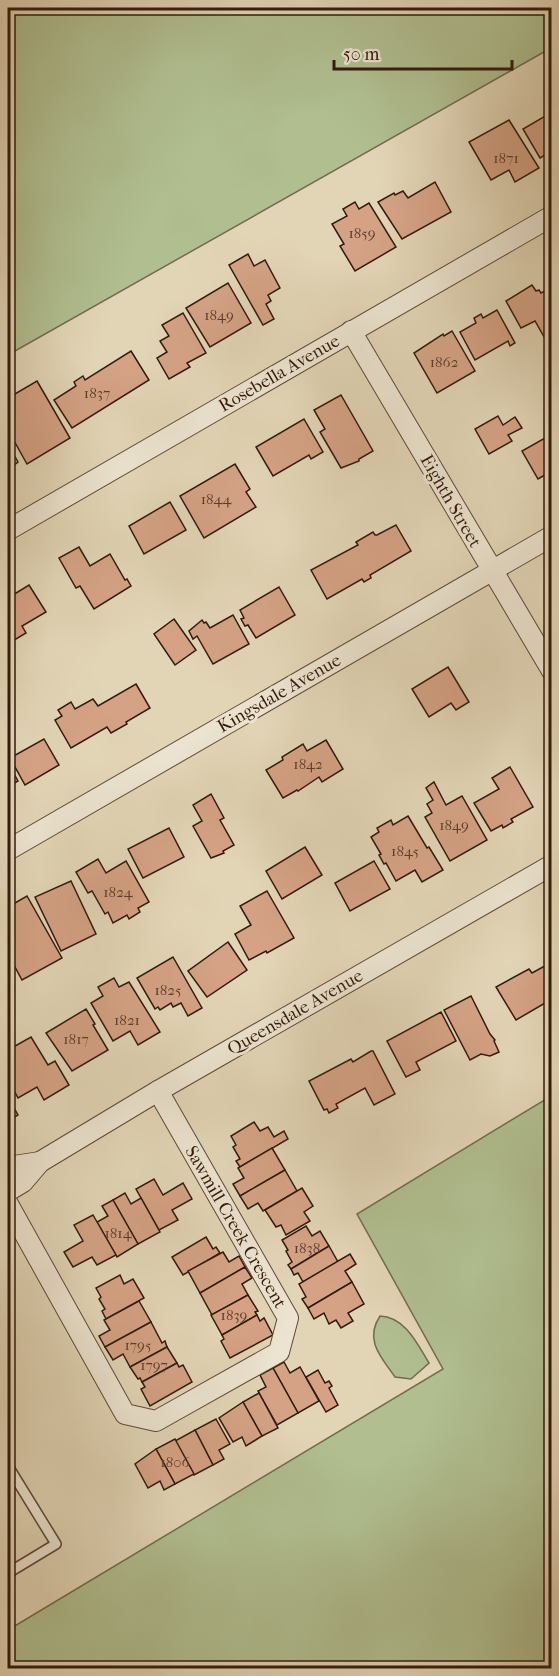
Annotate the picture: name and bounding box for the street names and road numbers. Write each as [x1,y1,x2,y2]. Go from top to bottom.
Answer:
street label: Rosebella Avenue [215,330,343,417]
street label: Eighth Street [416,451,486,552]
street label: Kingsdale Avenue [214,650,345,737]
street label: Queensdale Avenue [224,965,367,1060]
street label: Sawmill Creek Crescent [180,1142,291,1313]

